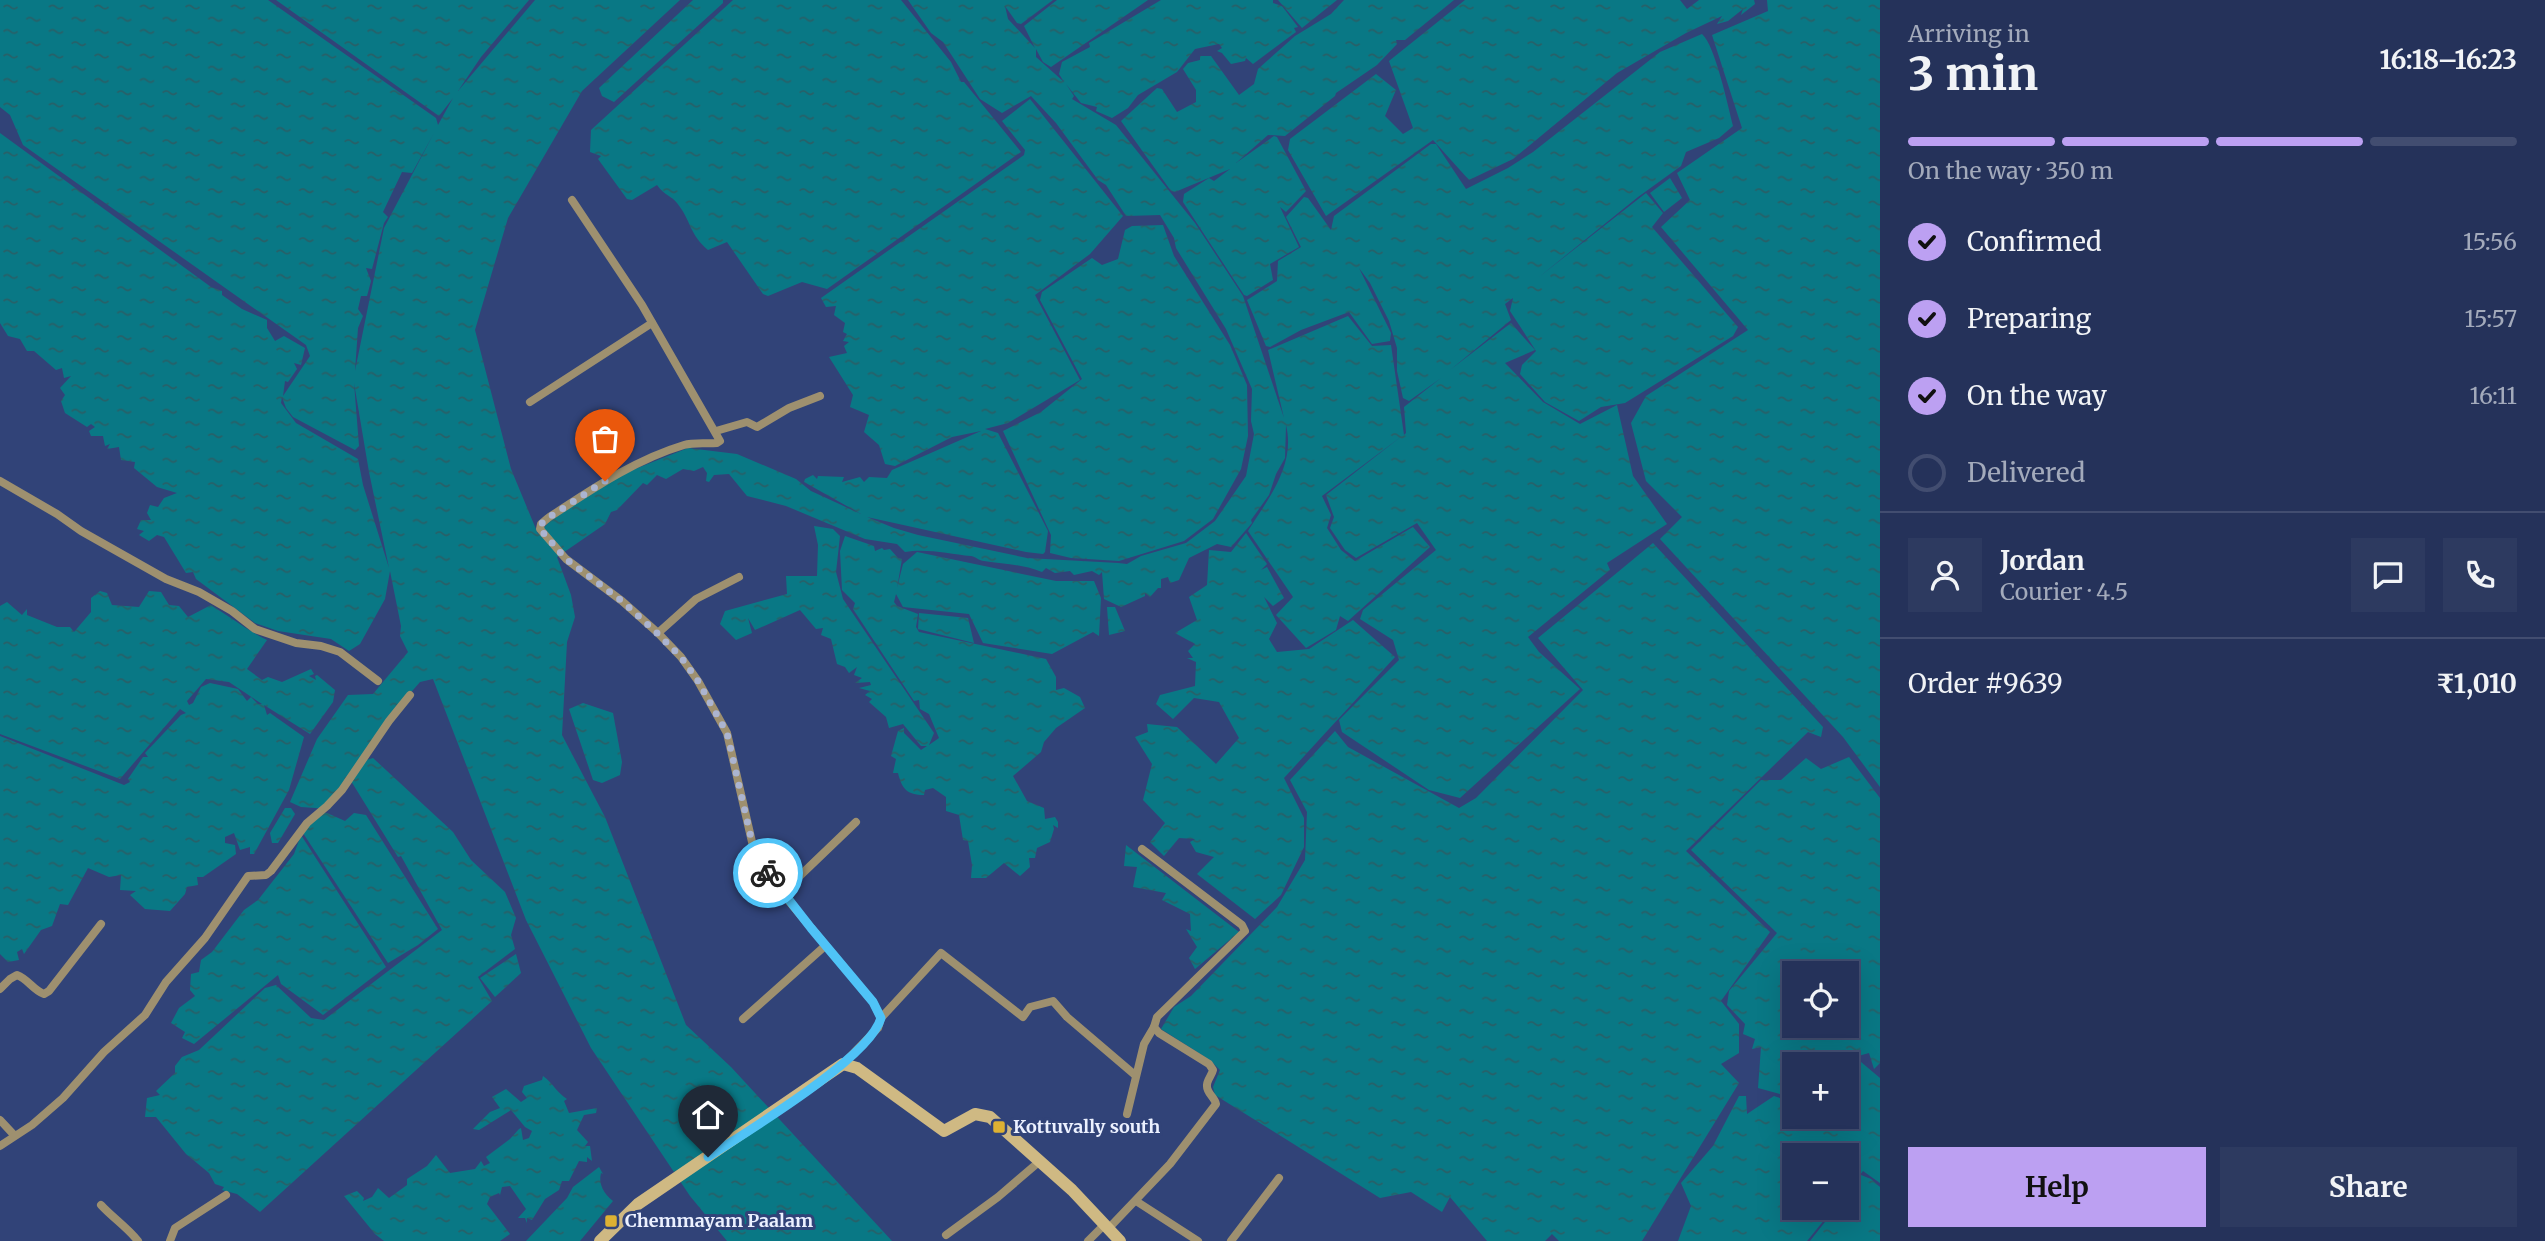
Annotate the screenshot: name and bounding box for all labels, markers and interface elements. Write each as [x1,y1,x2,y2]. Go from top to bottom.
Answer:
text: Arriving in [1908,19,2030,48]
text: 16:18–16:23 [2379,43,2517,76]
text: 3 min [1908,45,2038,103]
text: On the way · 350 m [1908,156,2113,185]
icon: check [1908,223,1946,261]
text: Confirmed [1967,225,2102,258]
text: 15:56 [2463,227,2517,256]
icon: check [1908,300,1946,338]
text: Preparing [1967,302,2091,335]
text: 15:57 [2464,304,2517,333]
icon: check [1908,377,1946,415]
text: On the way [1967,379,2107,412]
text: 16:11 [2470,381,2517,410]
pin [575,409,635,481]
icon: bag [586,420,624,458]
text: Delivered [1967,456,2086,489]
button: person [1908,538,1982,612]
button: chat [2351,538,2425,612]
button: phone [2443,538,2517,612]
text: Jordan [2000,544,2085,577]
text: Courier · 4.5 [2000,577,2128,606]
text: Order #9639 [1908,667,2063,700]
text: ₹1,010 [2436,667,2517,700]
courier [733,838,803,908]
icon: bike [749,854,787,892]
map controls [1782,961,1859,1220]
button: locate [1782,961,1859,1038]
button: + [1782,1052,1859,1129]
pin [678,1085,738,1157]
icon: home [689,1096,727,1134]
place label: Kottuvally south [1013,1115,1160,1138]
marker: Kottuvally south [991,1119,1007,1135]
button: − [1782,1143,1859,1220]
button: Help [1908,1147,2206,1227]
button: Share [2220,1147,2517,1227]
place label: Chemmayam Paalam [625,1209,813,1232]
marker: Chemmayam Paalam [603,1213,619,1229]

